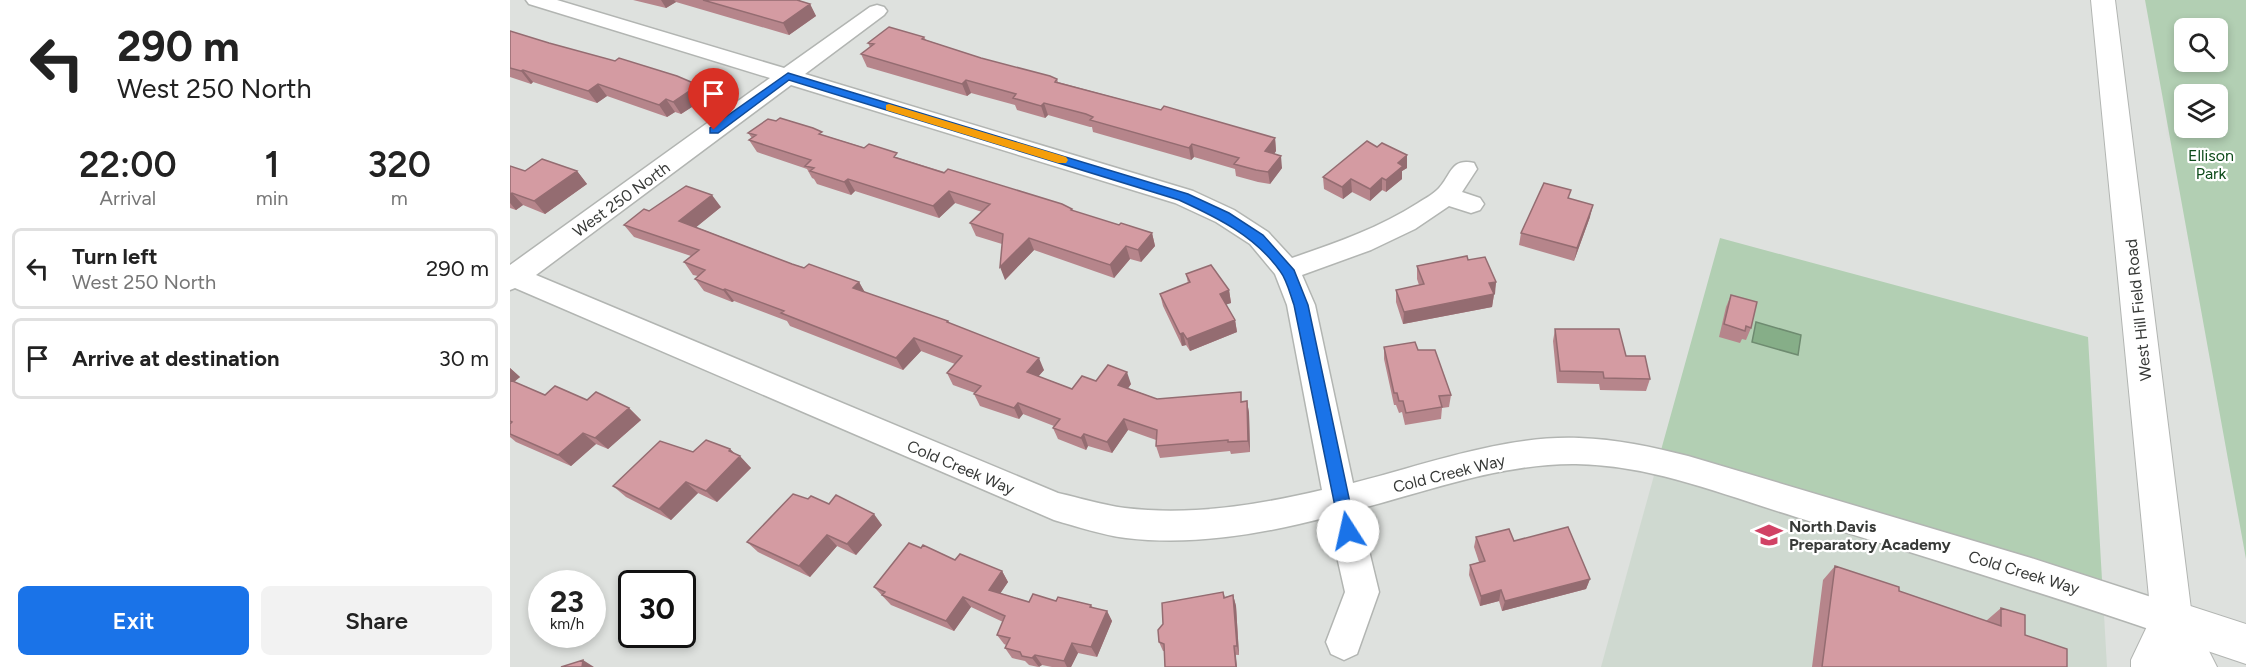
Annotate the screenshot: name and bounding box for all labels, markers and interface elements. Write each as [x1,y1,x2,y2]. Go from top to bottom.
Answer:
map controls [2174,18,2228,138]
button: search [2174,18,2228,72]
text: 290 m [117,21,240,72]
icon: left [18,24,96,102]
pin [688,68,739,130]
text: West 250 North [117,72,312,105]
icon: arrive [697,77,730,110]
button: layers [2174,84,2228,138]
text: 22:00 [79,143,177,186]
text: 1 [264,143,280,186]
text: 320 [367,143,431,186]
park label: Ellison Park [2188,146,2234,183]
street label: West 250 North [569,158,674,241]
text: Arrival [100,186,156,210]
text: min [256,186,288,210]
text: m [391,186,408,210]
street label: West Hill Field Road [2122,238,2155,382]
text: Turn left [72,243,158,270]
icon: left [21,252,54,285]
text: 290 m [426,255,489,282]
text: West 250 North [72,270,216,294]
icon: arrive [21,342,54,375]
text: Arrive at destination [72,345,280,372]
text: 30 m [439,345,489,372]
street label: Cold Creek Way [904,436,1018,499]
street label: Cold Creek Way [1391,450,1508,497]
position arrow [1316,499,1380,563]
place label: North Davis Preparatory Academy [1789,517,1952,554]
school or university icon: North Davis Preparatory Academy [1754,520,1784,550]
street label: Cold Creek Way [1966,547,2082,599]
speed limit sign: 30 [618,570,696,648]
text: 23 [550,583,584,620]
button: Exit [18,586,249,655]
button: Share [261,586,492,655]
text: km/h [550,615,584,633]

